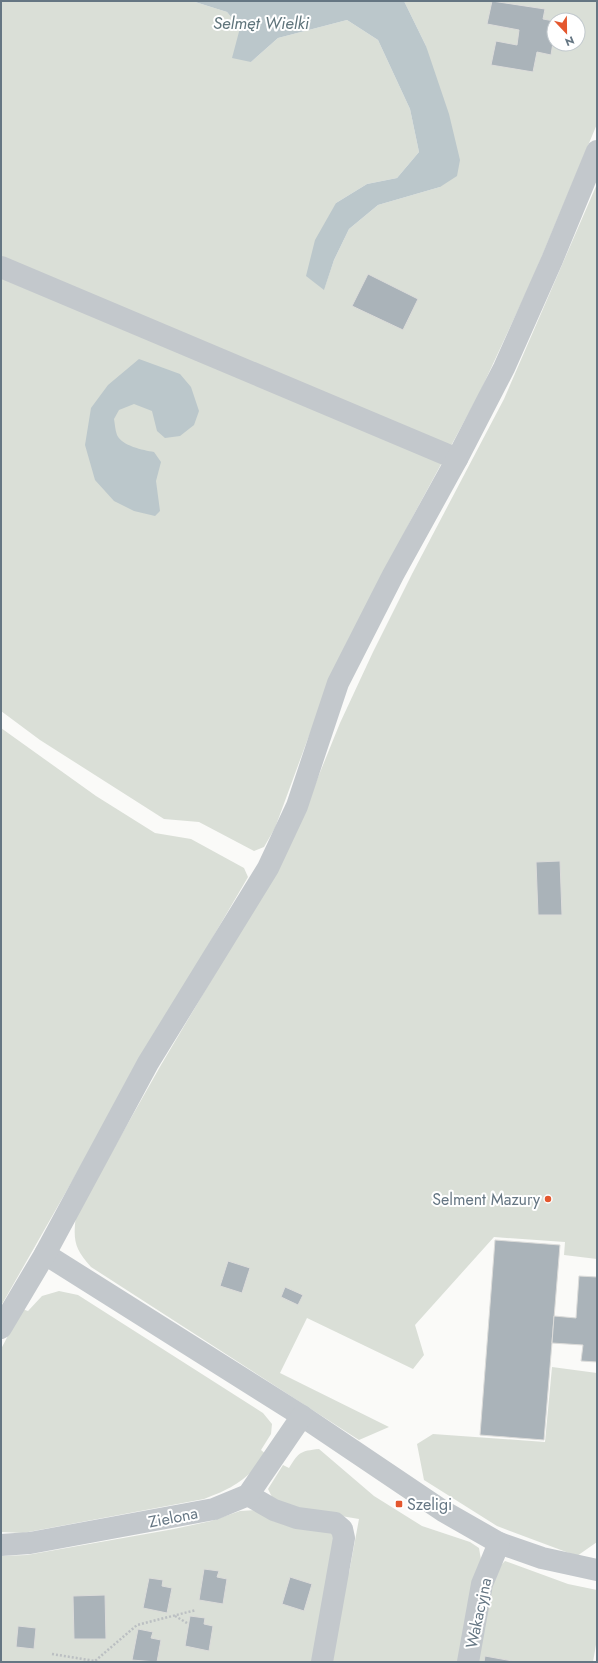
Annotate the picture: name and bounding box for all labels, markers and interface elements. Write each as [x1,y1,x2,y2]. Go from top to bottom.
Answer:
water label: Selmęt Wielki [213,11,310,35]
north arrow [546,12,586,52]
text: N [563,32,577,50]
place label: Selment Mazury [432,1188,541,1211]
marker: Selment Mazury [543,1194,553,1204]
place label: Szeligi [407,1493,452,1516]
marker: Szeligi [394,1499,404,1509]
street label: Zielona [147,1501,200,1534]
street label: Wakacyjna [460,1576,497,1650]

